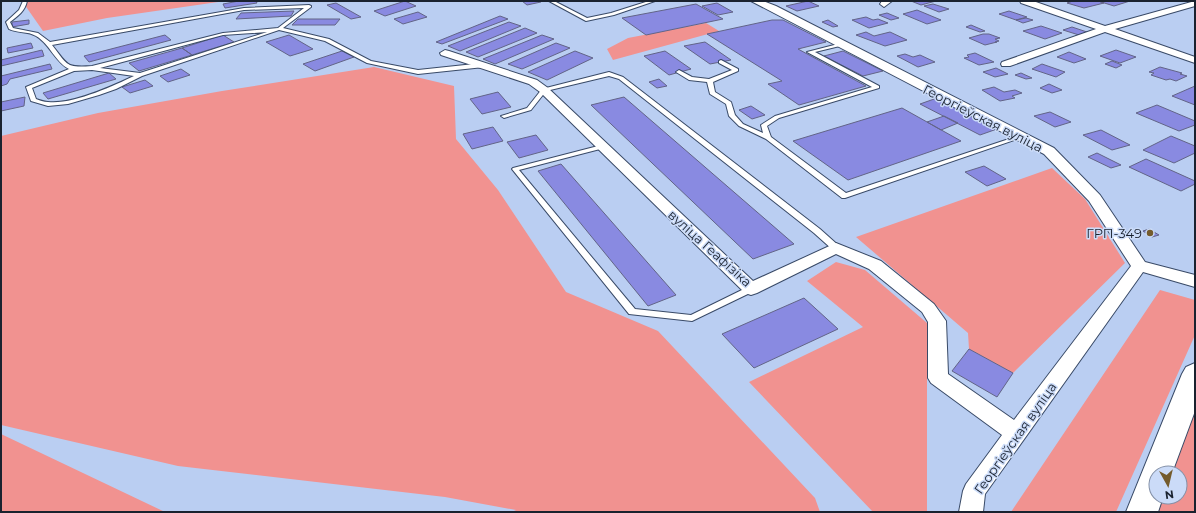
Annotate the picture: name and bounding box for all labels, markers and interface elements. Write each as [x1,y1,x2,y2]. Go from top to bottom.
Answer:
street label: Георгіеўская вуліца [920,81,1046,155]
street label: вуліца Геафізіка [665,206,755,290]
place label: ГРП-349 [1086,225,1142,241]
marker: ГРП-349 [1145,228,1155,238]
street label: Георгіеўская вуліца [970,379,1060,497]
north arrow [1148,465,1188,505]
text: N [1164,487,1175,502]

